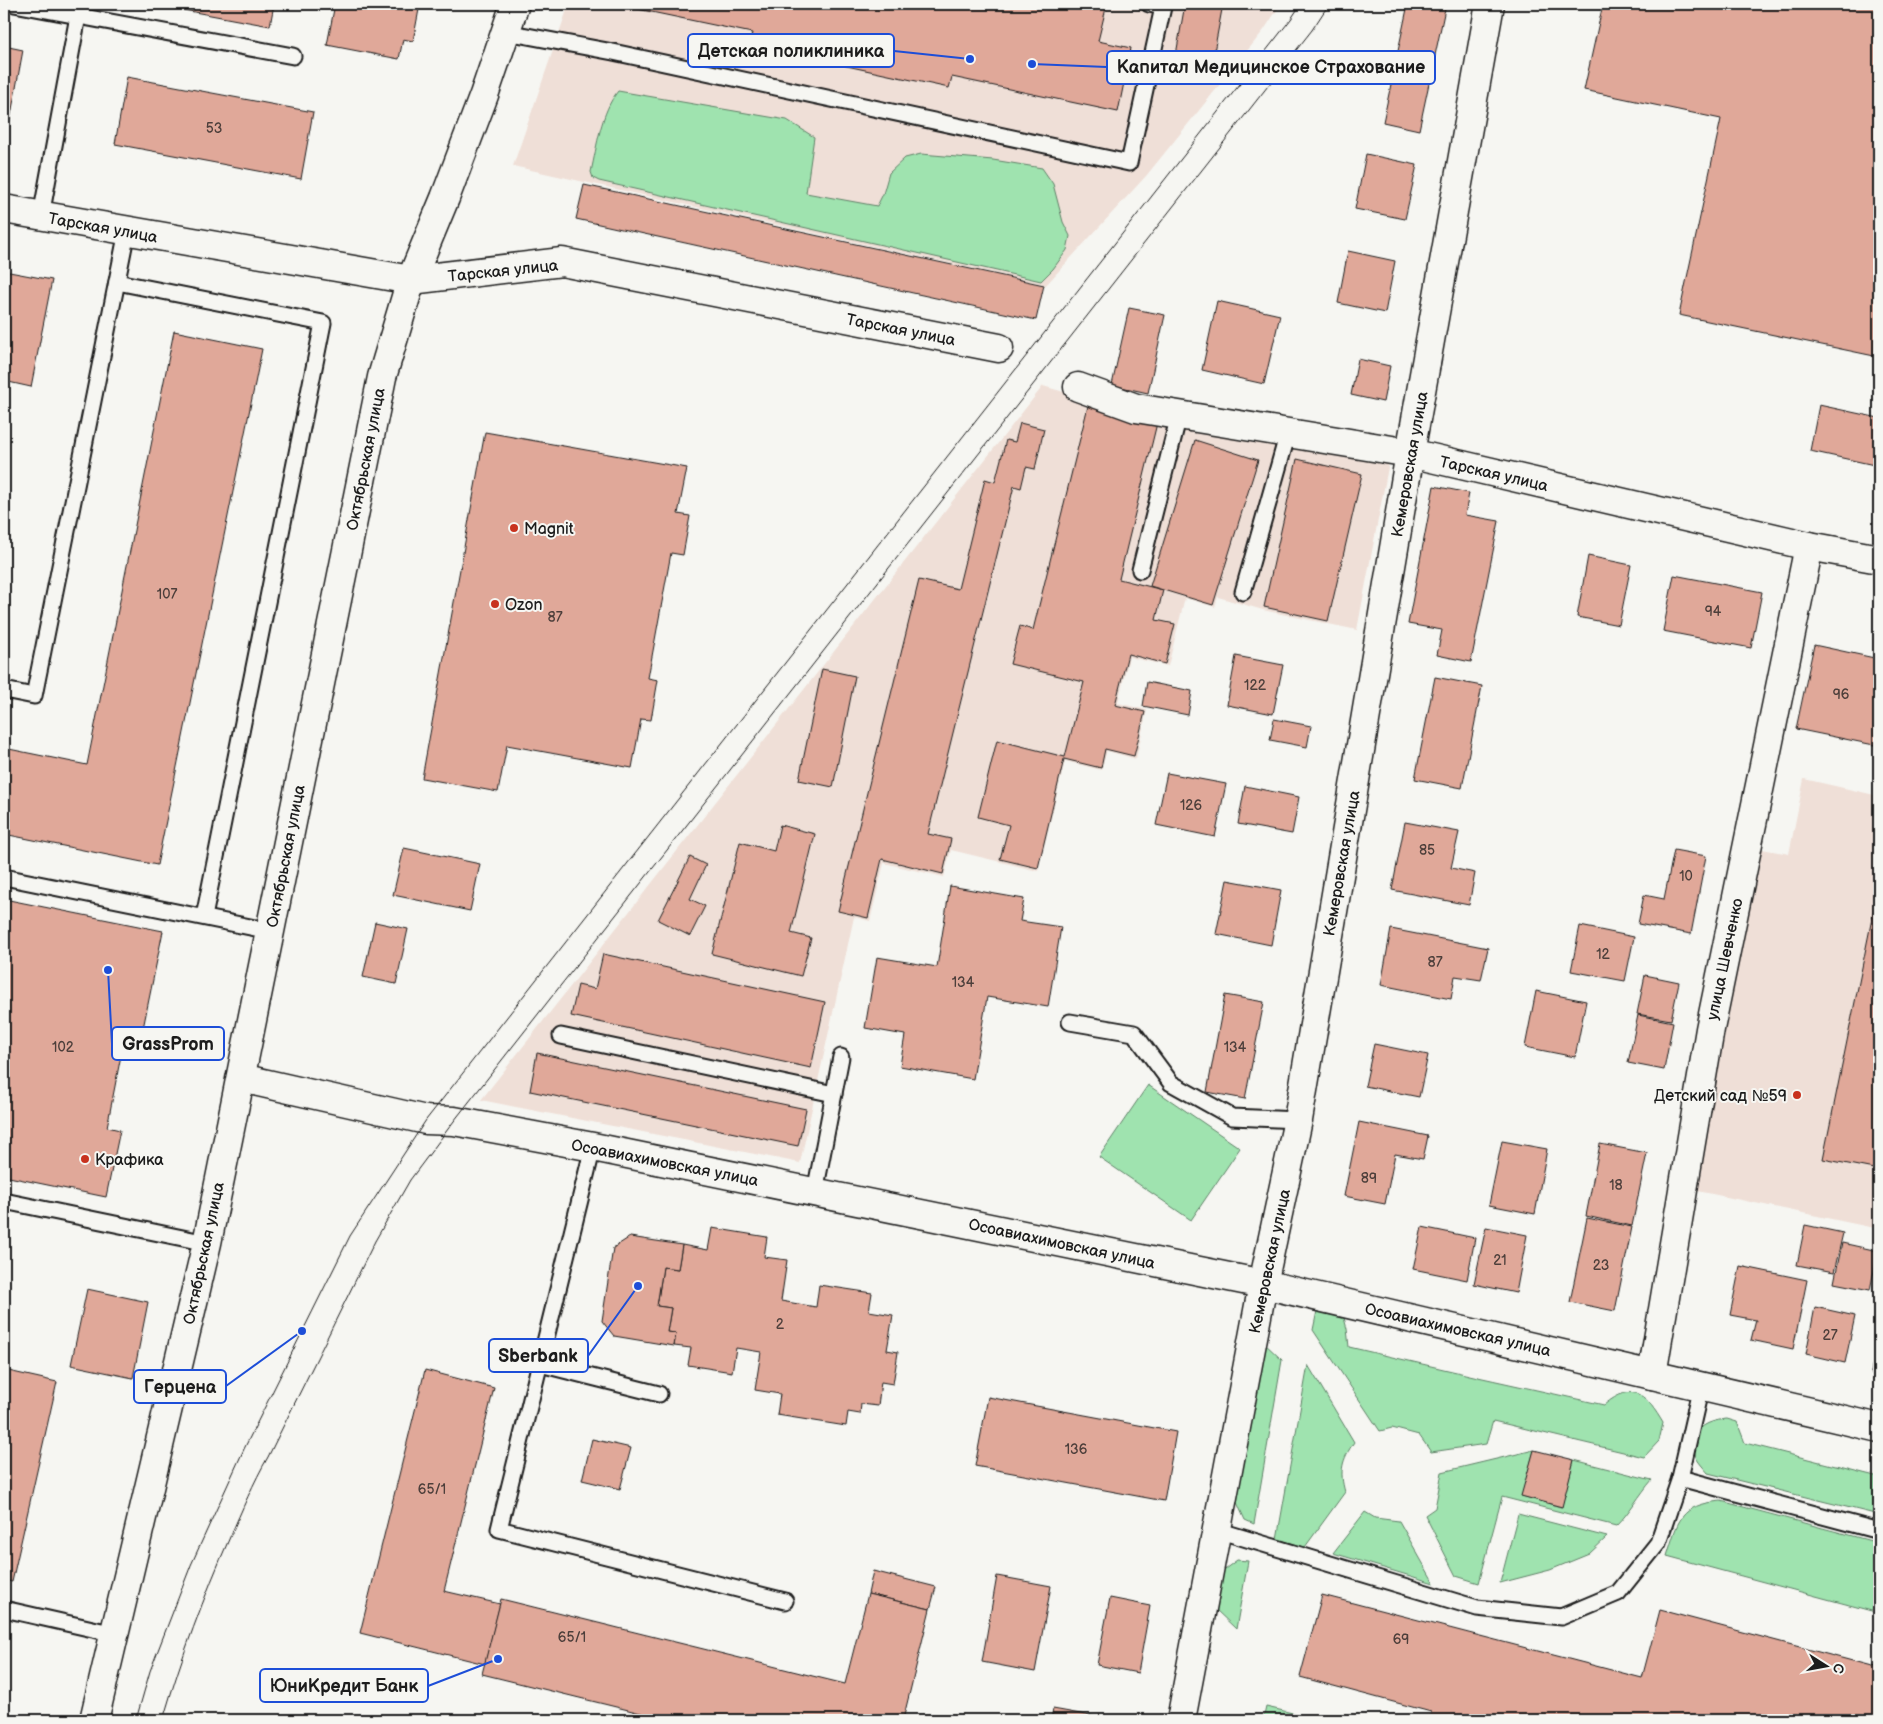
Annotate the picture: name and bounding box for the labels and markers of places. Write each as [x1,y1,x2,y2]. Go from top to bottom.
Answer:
callout: Детская поликлиника [688,34,894,67]
callout: Капитал Медицинское Страхование [1107,51,1435,84]
place label: Magnit [524,520,574,539]
marker: Magnit [508,522,520,534]
place label: Ozon [505,596,543,615]
marker: Ozon [489,598,501,610]
callout: GrassProm [112,1027,224,1060]
place label: Детский сад №59 [1654,1087,1787,1106]
marker: Детский сад №59 [1791,1089,1803,1101]
place label: Крафика [95,1151,164,1170]
marker: Крафика [79,1153,91,1165]
callout: Sberbank [489,1339,588,1372]
callout: Герцена [134,1370,226,1403]
callout: ЮниКредит Банк [260,1669,428,1702]

